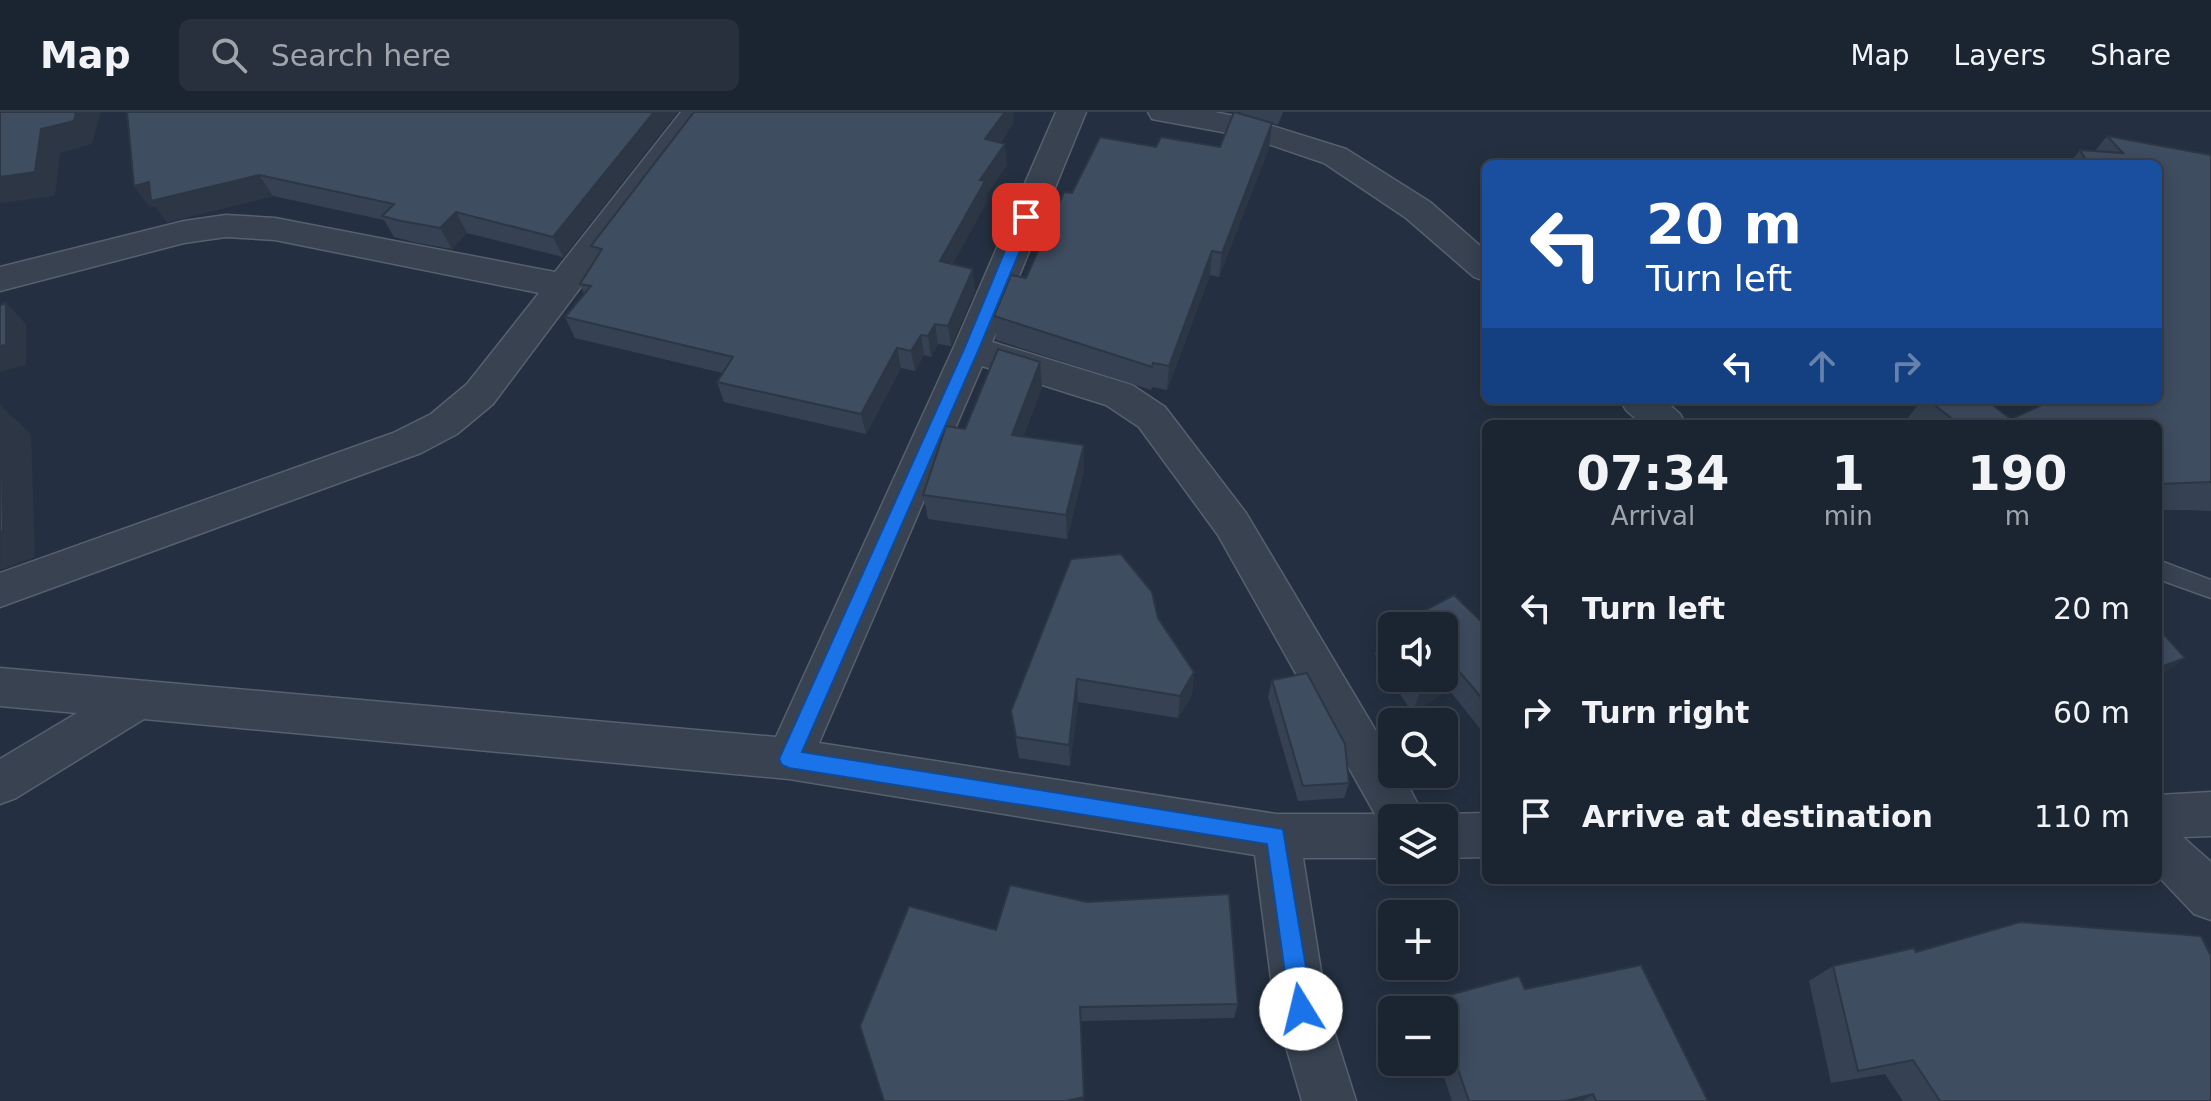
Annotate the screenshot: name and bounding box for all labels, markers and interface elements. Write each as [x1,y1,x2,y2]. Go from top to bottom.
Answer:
search box [179,19,739,91]
text: Map [40,33,131,77]
icon: search [207,33,251,77]
text: Search here [271,38,451,73]
text: Map [1850,39,1910,72]
text: Layers [1954,39,2046,72]
text: Share [2090,39,2171,72]
pin [992,183,1060,251]
text: 20 m [1646,191,1802,256]
icon: left [1514,192,1618,296]
icon: arrive [1004,195,1048,239]
text: Turn left [1646,258,1792,299]
icon: left [1716,344,1760,388]
icon: ahead [1800,344,1844,388]
icon: right [1884,344,1928,388]
text: 07:34 [1576,445,1729,501]
text: 1 [1832,445,1865,501]
text: 190 [1967,445,2067,501]
text: Arrival [1611,501,1695,531]
text: min [1824,501,1873,531]
text: m [2005,501,2030,531]
icon: left [1514,586,1558,630]
text: Turn left [1582,591,1725,626]
text: 20 m [2053,591,2130,626]
map controls [1378,612,1458,1076]
button: sound [1378,612,1458,692]
icon: right [1514,690,1558,734]
text: Turn right [1582,695,1749,730]
text: 60 m [2053,695,2130,730]
button: search [1378,708,1458,788]
icon: arrive [1514,794,1558,838]
text: Arrive at destination [1582,799,1933,834]
text: 110 m [2034,799,2130,834]
button: layers [1378,804,1458,884]
button: + [1378,900,1458,980]
position arrow [1259,967,1343,1051]
button: − [1378,996,1458,1076]

